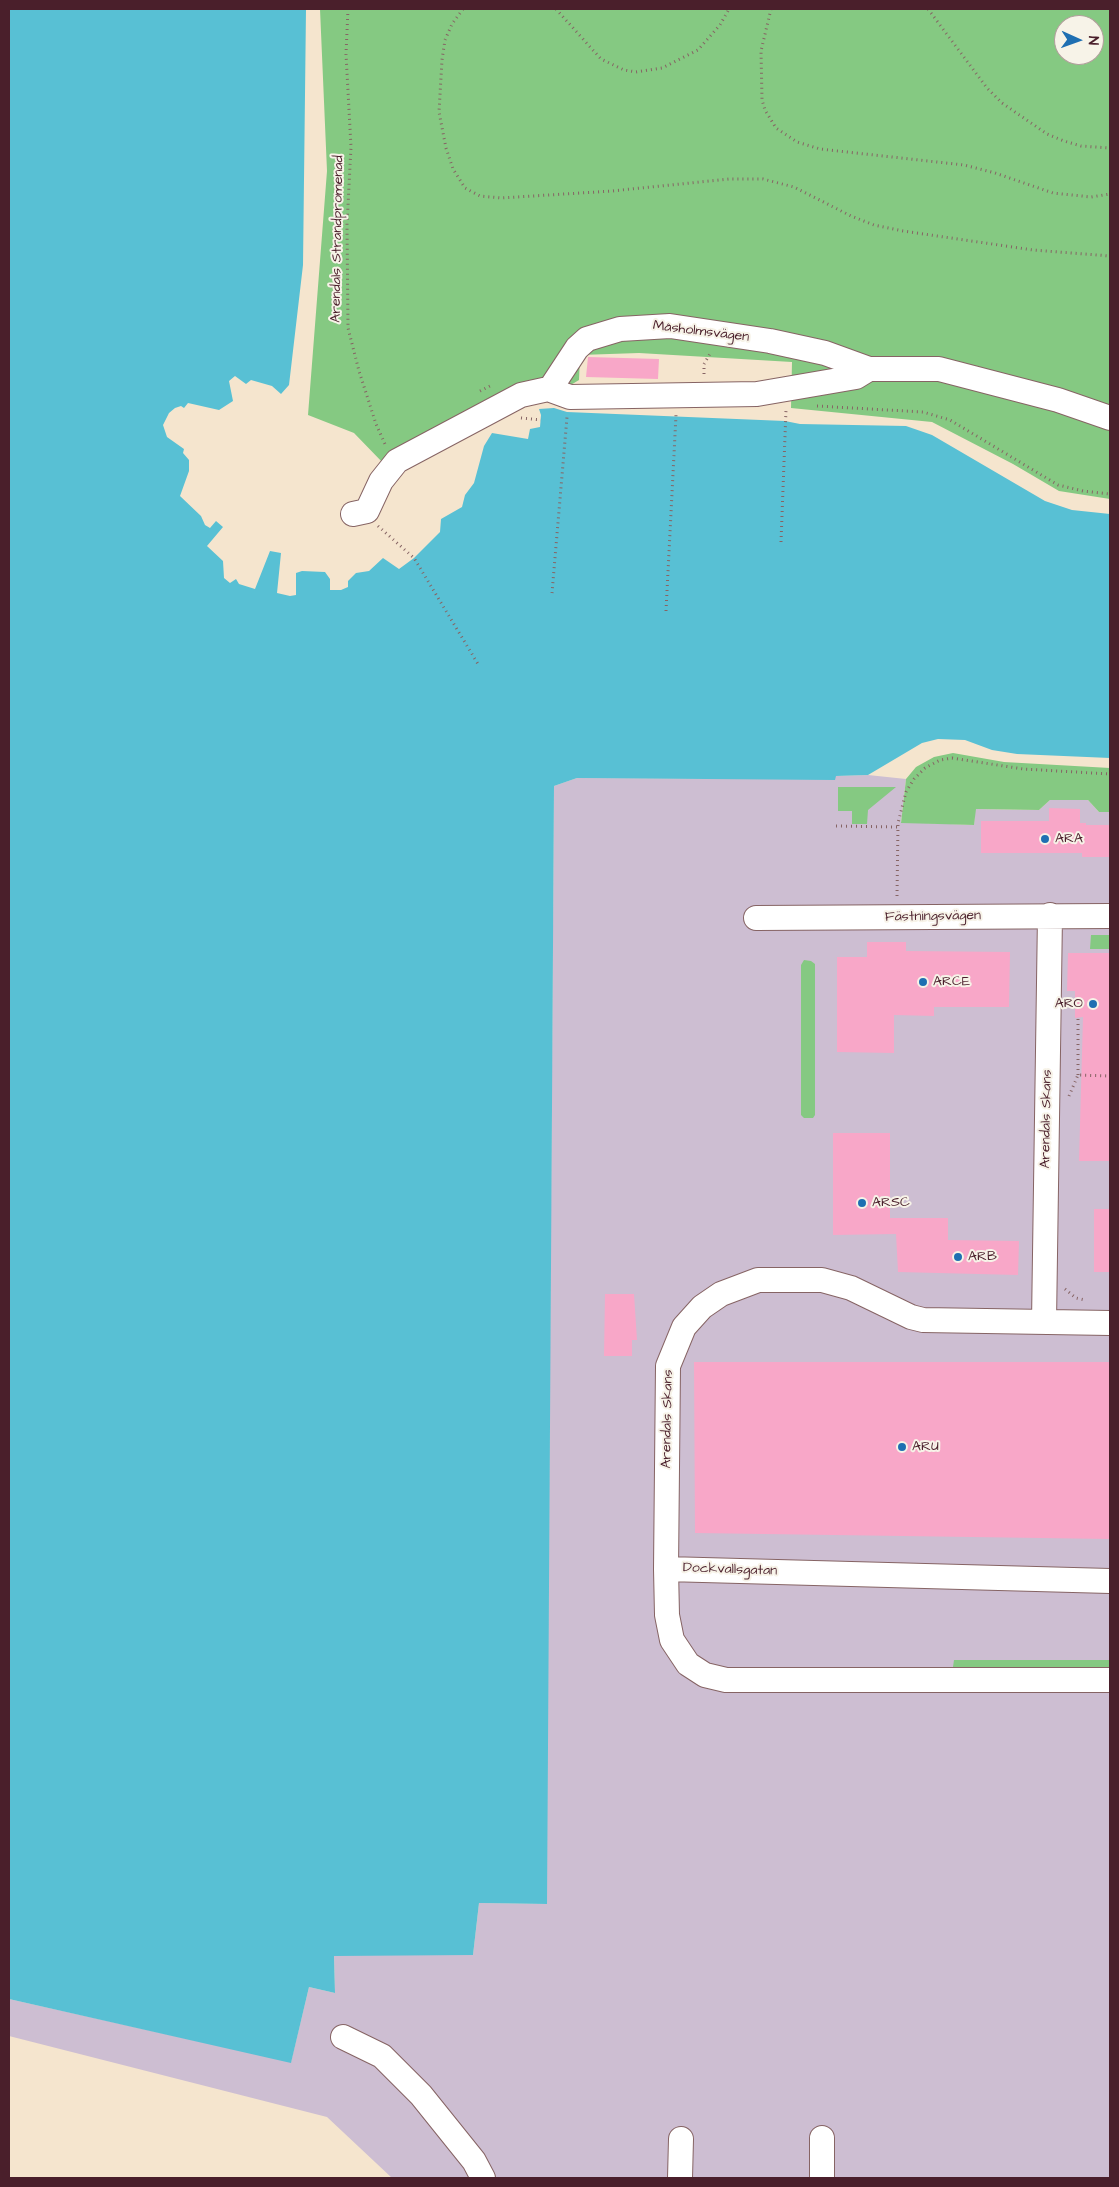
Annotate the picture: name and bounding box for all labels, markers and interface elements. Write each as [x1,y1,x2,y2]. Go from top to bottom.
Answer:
north arrow [1054,15,1104,65]
text: N [1083,36,1103,45]
street label: Arendals Strandpromenad [328,155,348,323]
street label: Måsholmsvägen [652,318,750,346]
place label: ARA [1055,831,1083,847]
marker: ARA [1039,833,1051,845]
street label: Fästningsvägen [885,908,981,926]
place label: ARCE [933,974,970,990]
marker: ARCE [917,976,929,988]
place label: ARO [1055,996,1083,1012]
marker: ARO [1087,998,1099,1010]
street label: Arendals Skans [1038,1069,1056,1169]
place label: ARSC [872,1195,910,1211]
marker: ARSC [856,1197,868,1209]
place label: ARB [968,1249,997,1265]
marker: ARB [952,1251,964,1263]
street label: Arendals Skans [659,1369,677,1469]
place label: ARU [912,1439,939,1455]
marker: ARU [896,1441,908,1453]
street label: Dockvallsgatan [683,1560,777,1580]

